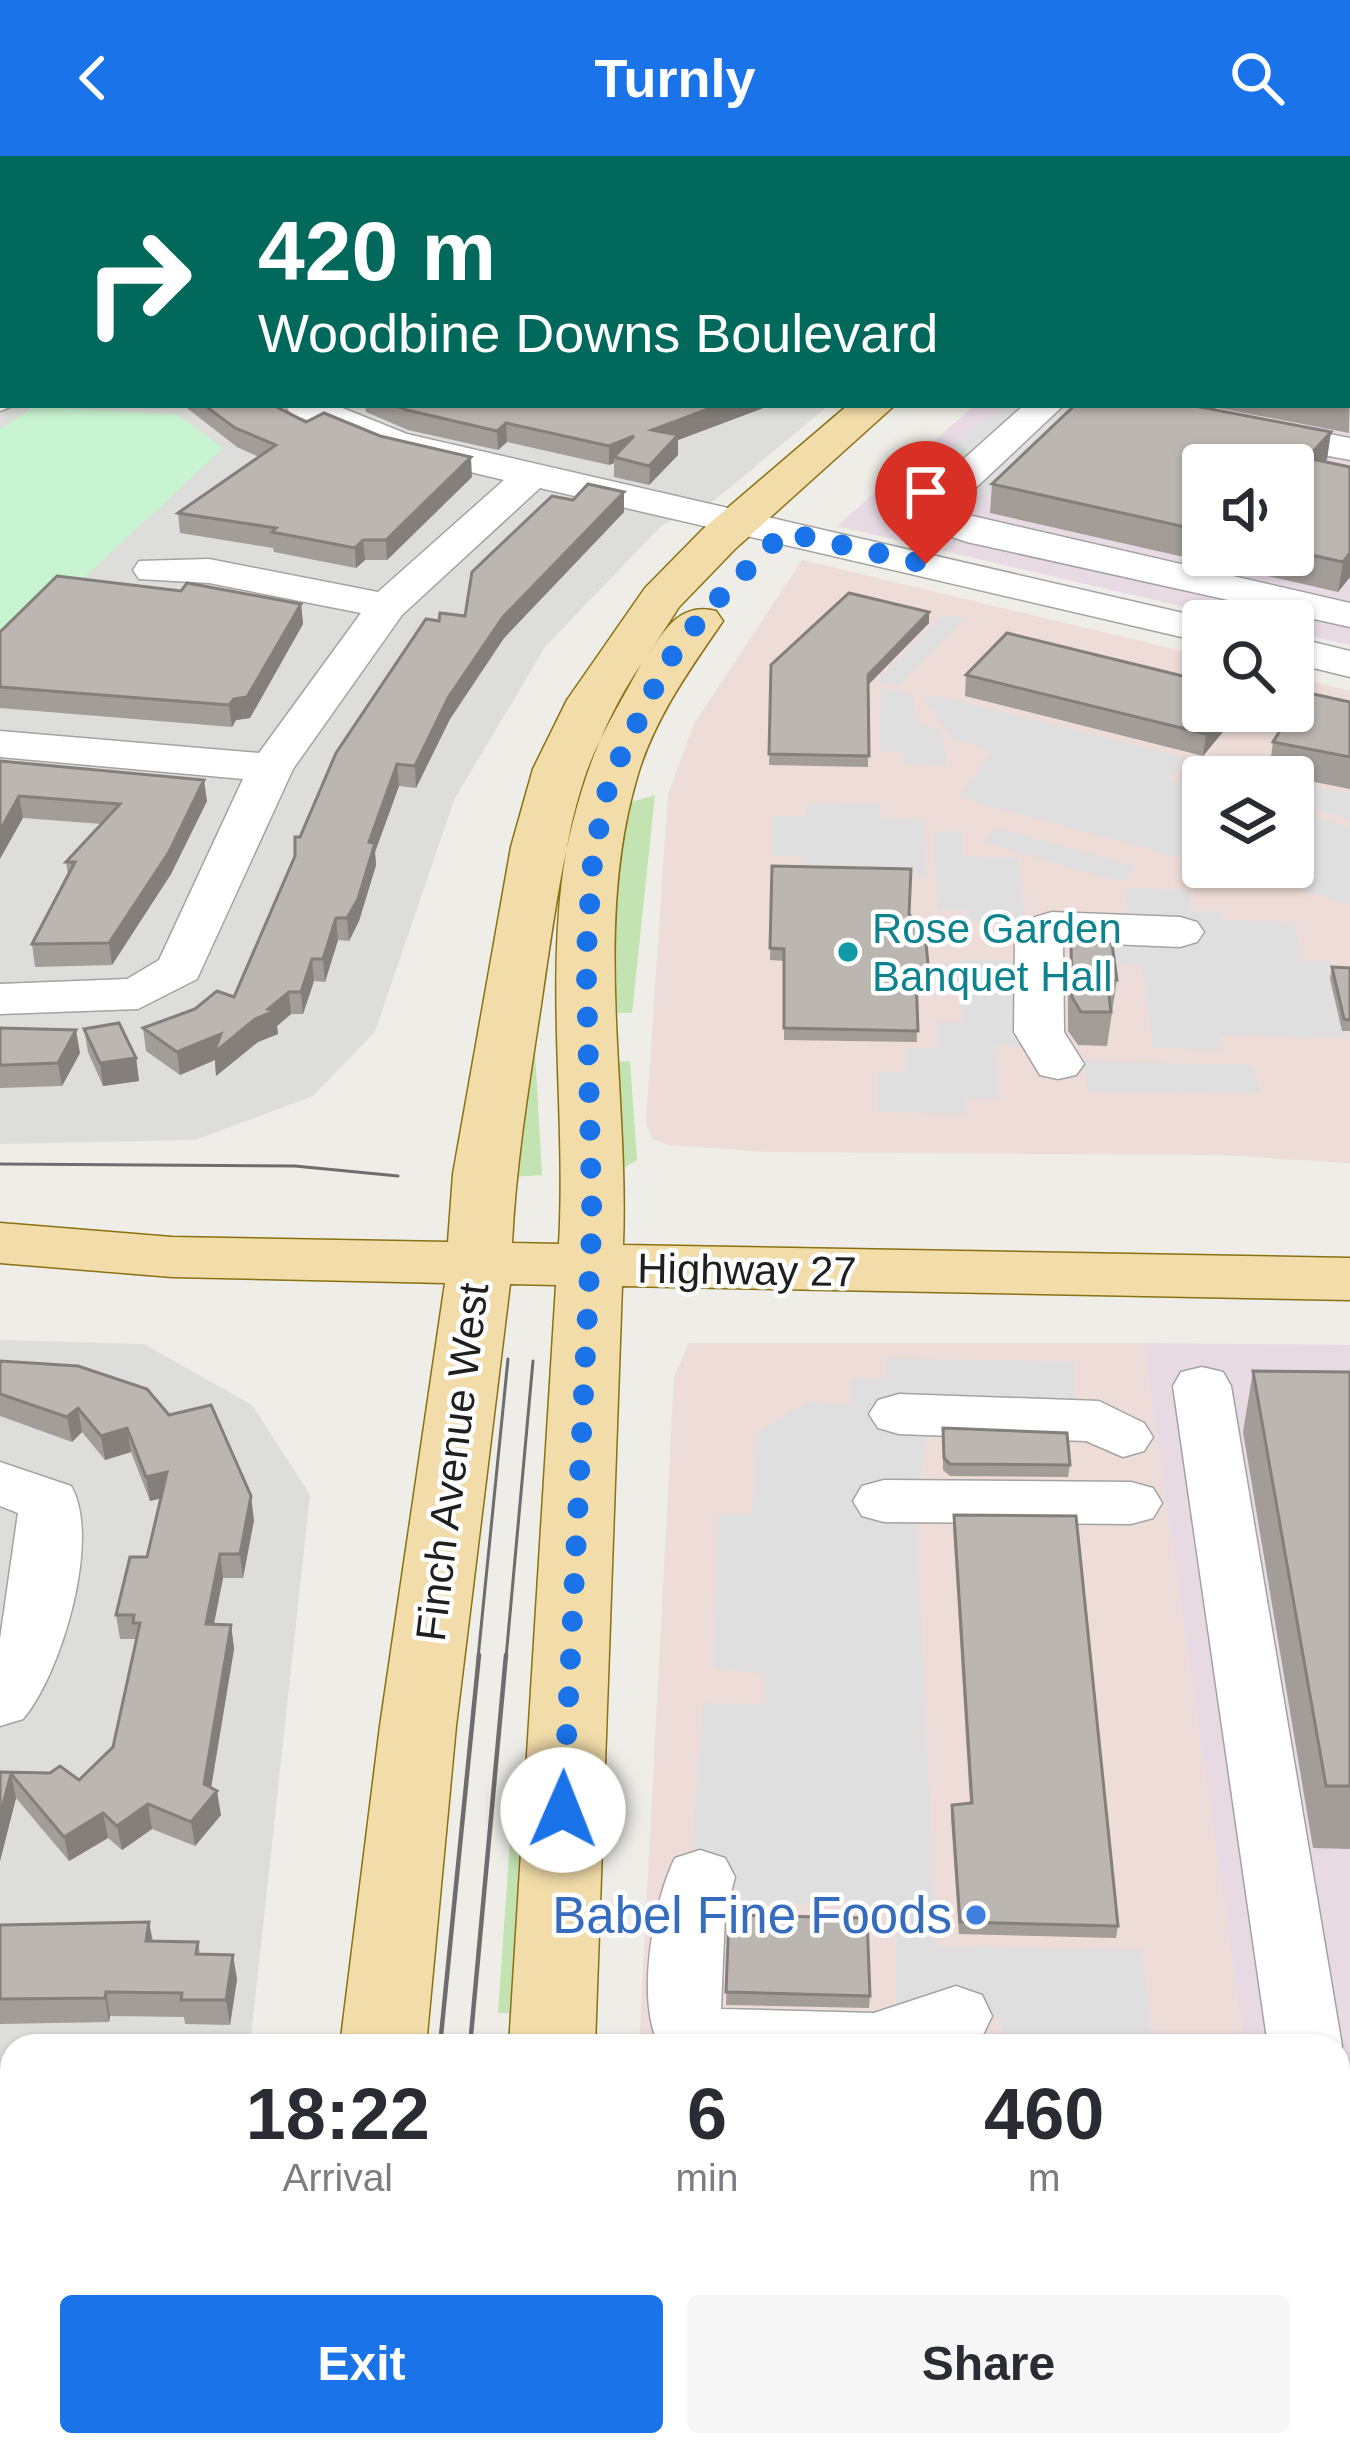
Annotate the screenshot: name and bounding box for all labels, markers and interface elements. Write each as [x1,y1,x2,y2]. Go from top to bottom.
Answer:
icon: back [60,45,126,111]
icon: search [1224,45,1290,111]
text: Turnly [595,48,756,108]
icon: right [60,204,216,360]
text: 420 m [258,204,496,298]
text: Woodbine Downs Boulevard [258,303,938,363]
pin [875,441,977,564]
map controls [1182,444,1314,888]
button: sound [1182,444,1314,576]
icon: arrive [893,459,959,525]
button: search [1182,600,1314,732]
button: layers [1182,756,1314,888]
place label: Rose Garden Banquet Hall [872,905,1122,1000]
marker: Rose Garden Banquet Hall [835,939,861,965]
street label: Highway 27 [637,1245,857,1295]
street label: Finch Avenue West [407,1280,497,1644]
position arrow [500,1747,626,1873]
place label: Babel Fine Foods [552,1887,952,1944]
marker: Babel Fine Foods [963,1902,989,1928]
text: 18:22 [246,2074,430,2154]
text: 6 [687,2074,727,2154]
text: 460 [984,2074,1104,2154]
text: Arrival [283,2156,393,2199]
text: min [676,2156,738,2199]
text: m [1028,2156,1060,2199]
button: Exit [60,2295,663,2433]
button: Share [687,2295,1290,2433]

